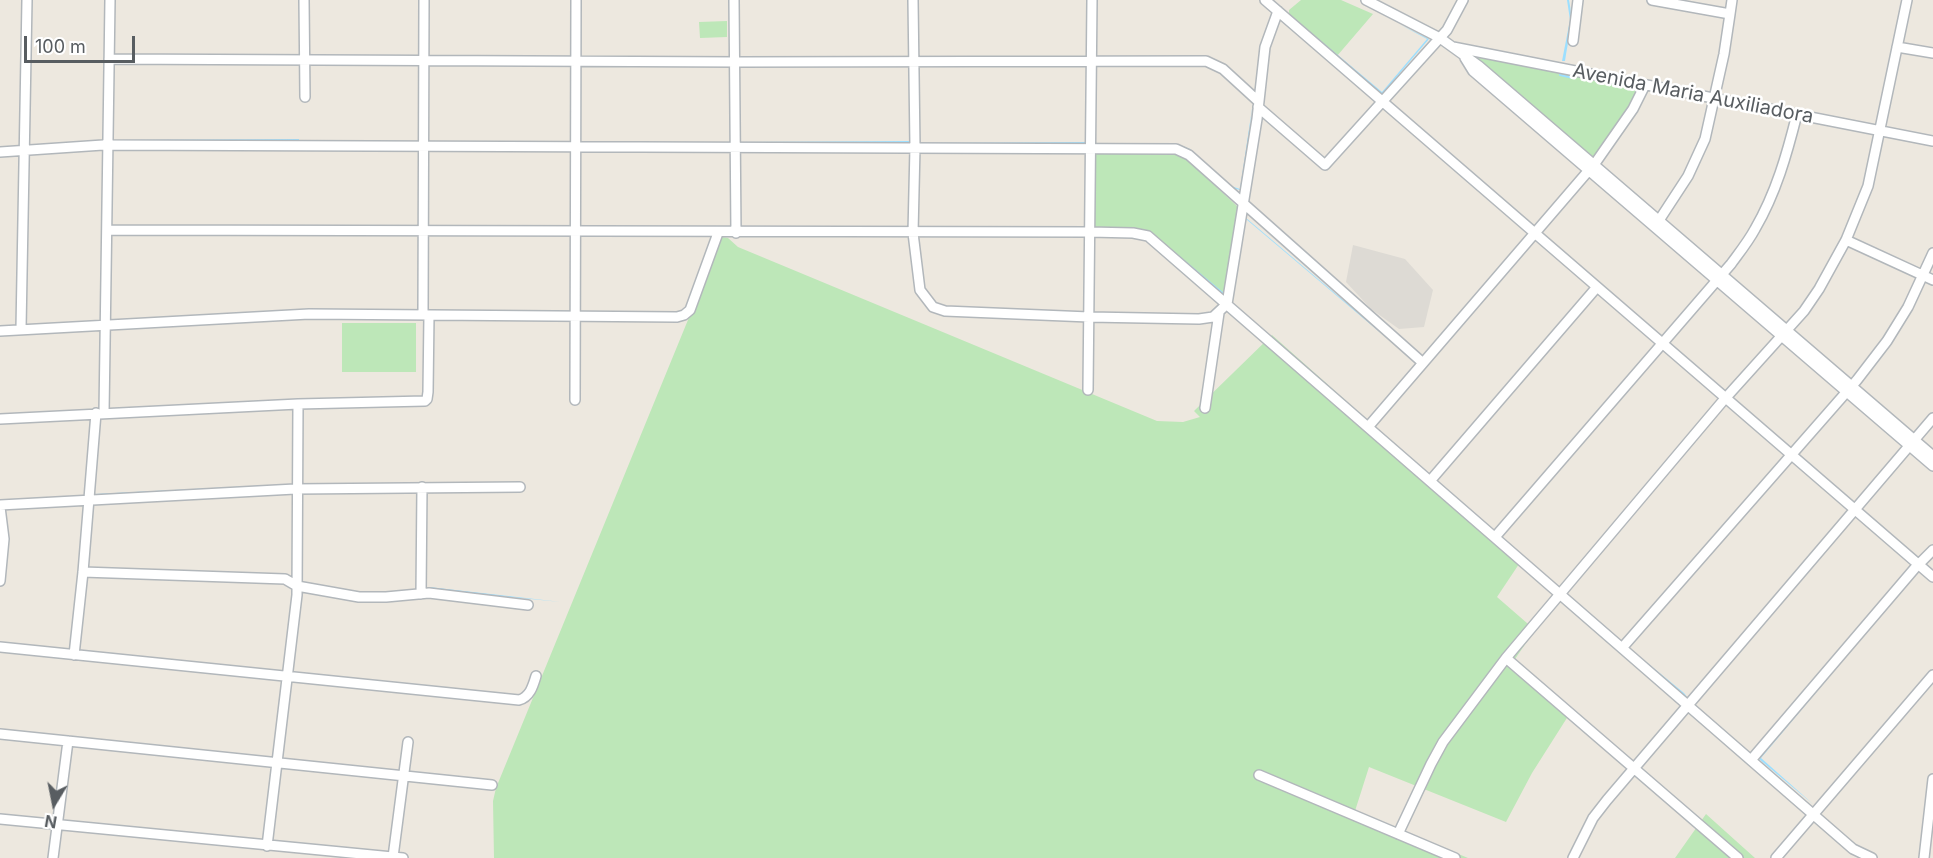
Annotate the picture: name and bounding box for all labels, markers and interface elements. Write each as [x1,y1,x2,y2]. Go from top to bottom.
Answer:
scale bar [27,24,138,62]
text: 100 m [35,36,86,57]
street label: Avenida Maria Auxiliadora [1571,59,1815,129]
north arrow [24,774,84,834]
text: N [43,811,59,833]

